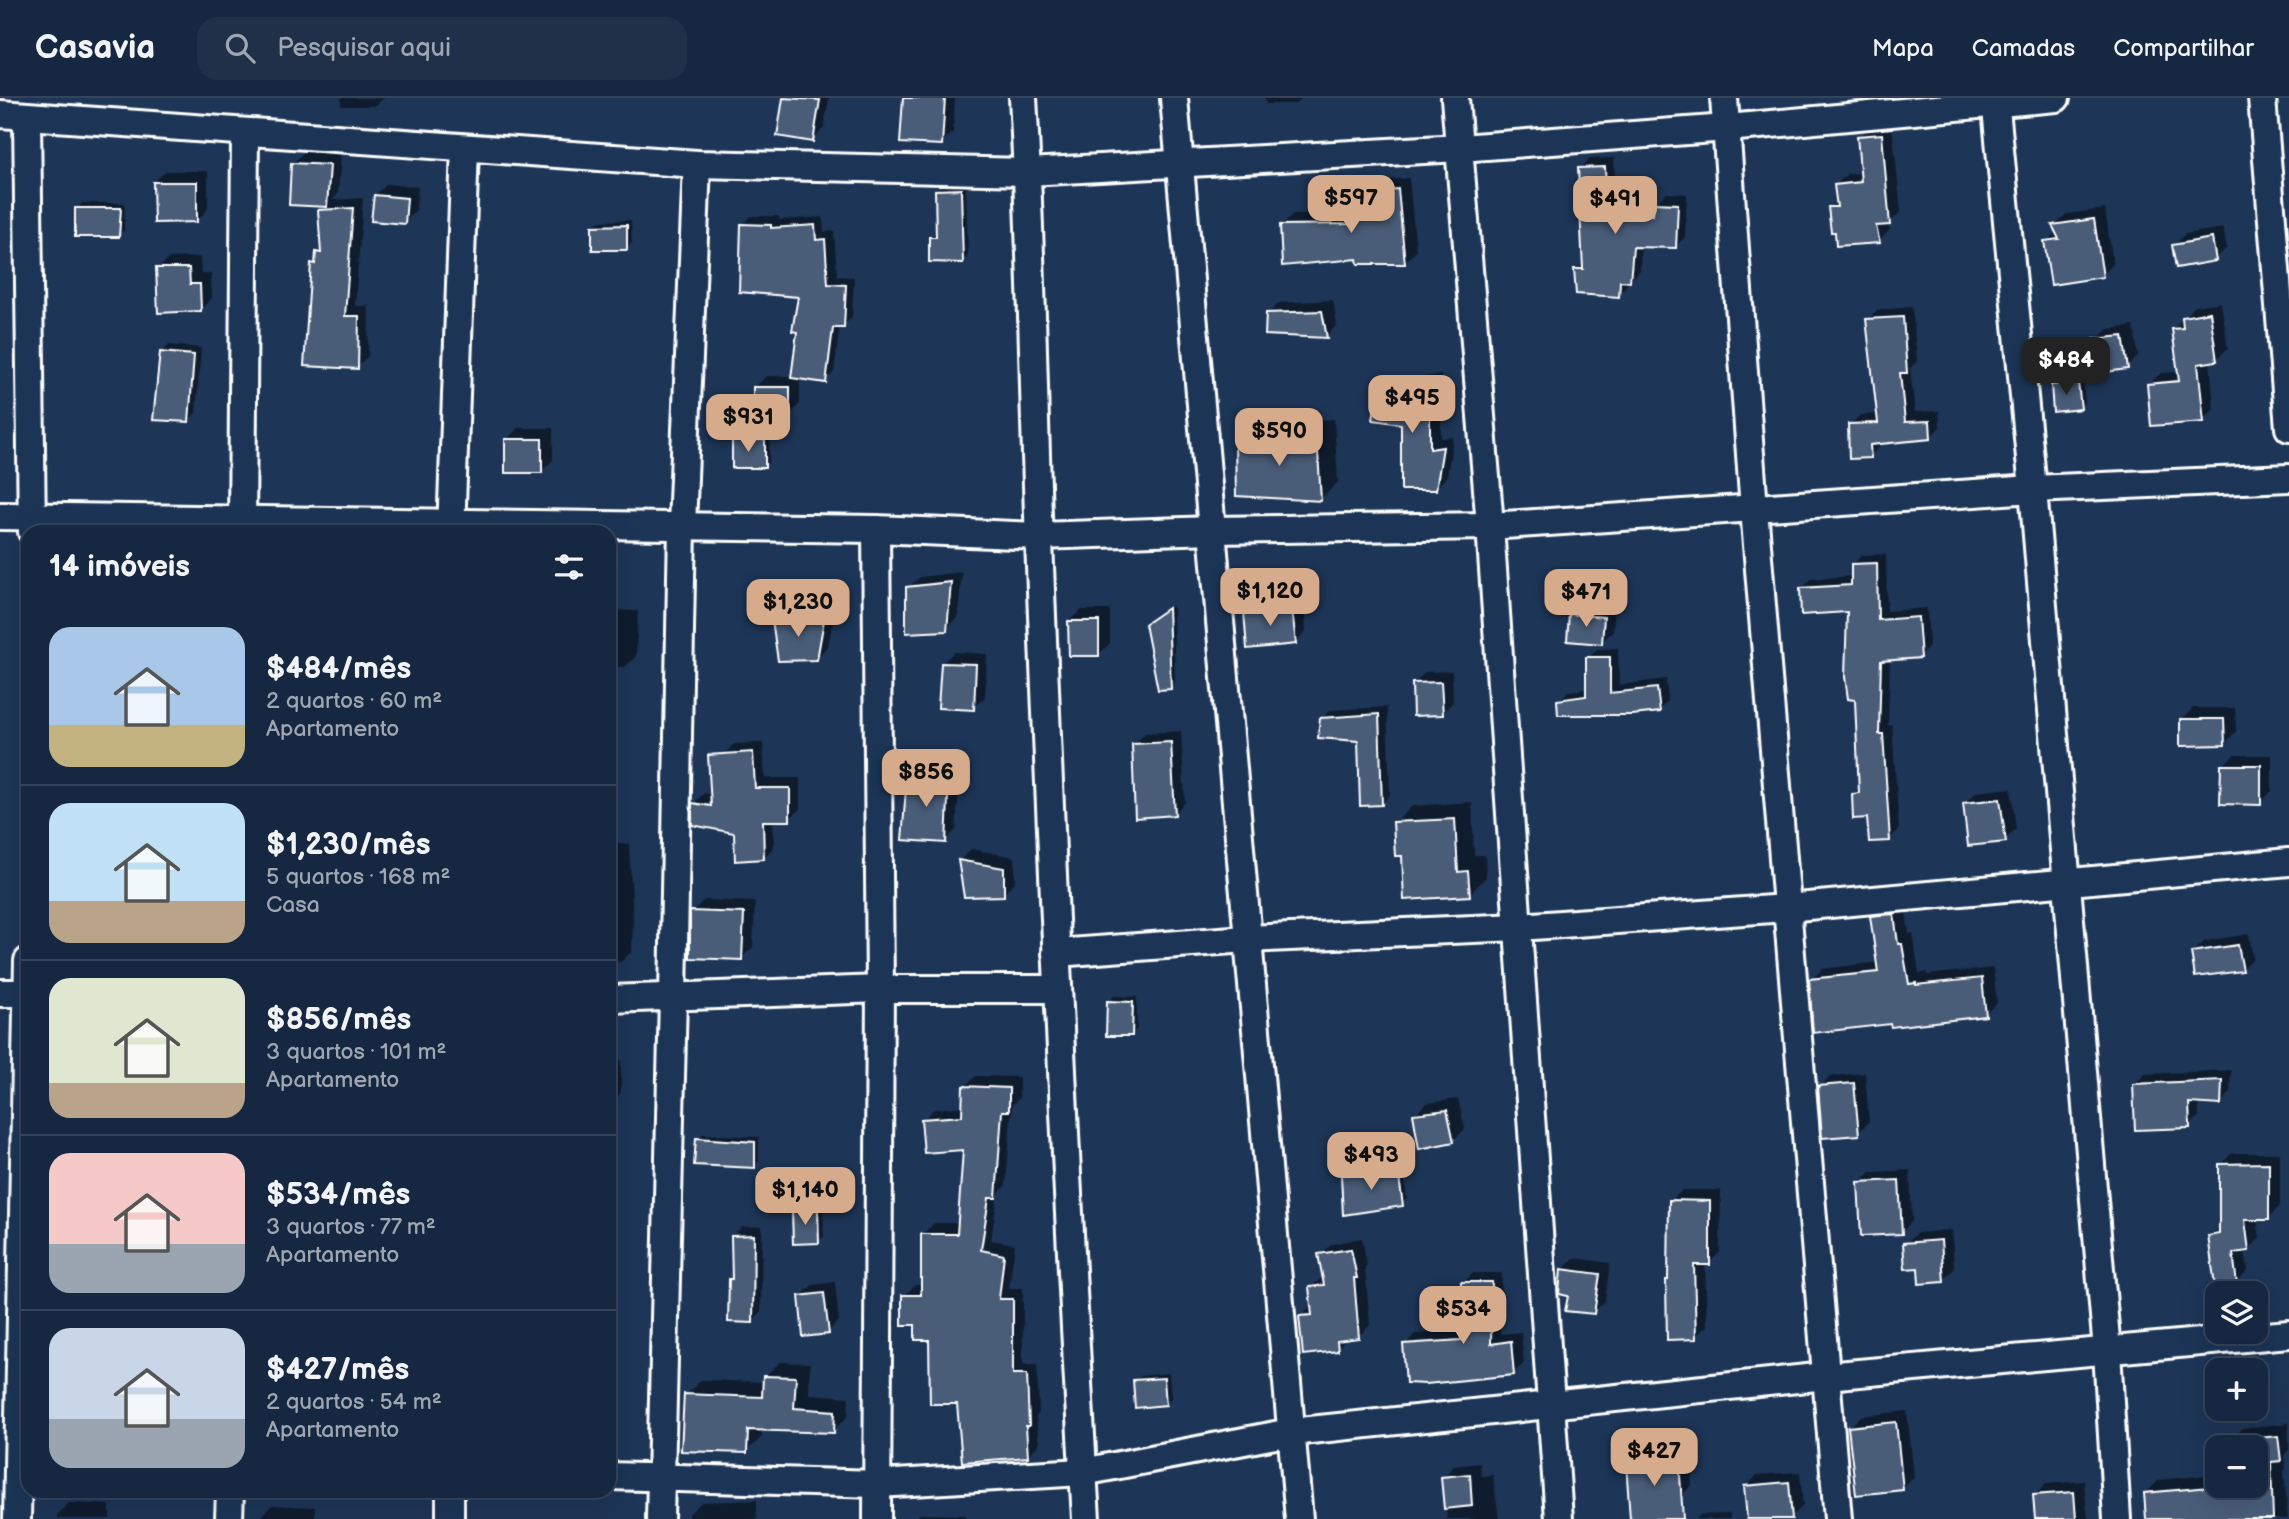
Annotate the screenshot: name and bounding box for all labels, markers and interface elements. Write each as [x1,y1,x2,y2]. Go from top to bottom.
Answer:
search box [197,17,687,80]
text: Casavia [35,28,155,68]
icon: search [221,29,259,67]
text: Pesquisar aqui [277,33,451,64]
text: Mapa [1872,34,1934,63]
text: Camadas [1972,34,2075,63]
text: Compartilhar [2113,34,2254,63]
pin: $597 [1310,176,1392,235]
pin: $491 [1574,176,1656,236]
text: $597 [1324,184,1378,212]
text: $491 [1589,185,1641,213]
pin: $484 [2025,338,2107,397]
text: $484 [2038,346,2094,374]
pin: $495 [1371,376,1453,435]
text: $495 [1384,384,1440,412]
pin: $931 [707,394,789,454]
text: $931 [722,403,774,431]
pin: $590 [1238,408,1320,468]
text: $590 [1251,417,1307,445]
icon: filters [550,548,588,586]
text: 14 imóveis [49,549,190,585]
pin: $1,120 [1213,568,1327,628]
pin: $471 [1545,570,1627,629]
text: $1,120 [1236,577,1304,605]
text: $471 [1560,578,1612,606]
pin: $1,230 [741,580,855,639]
text: $1,230 [763,588,833,616]
text: $484/mês [266,651,411,687]
icon: home [105,655,189,739]
text: 2 quartos · 60 m² [266,687,442,715]
text: Apartamento [266,715,399,743]
pin: $856 [885,750,967,809]
text: $856 [898,758,954,786]
text: $1,230/mês [266,827,431,863]
icon: home [105,831,189,915]
text: 5 quartos · 168 m² [266,863,451,891]
text: Casa [266,891,320,919]
text: $856/mês [266,1002,411,1038]
icon: home [105,1006,189,1090]
text: 3 quartos · 101 m² [266,1038,446,1066]
text: Apartamento [266,1066,399,1094]
pin: $493 [1330,1132,1412,1192]
text: $493 [1343,1141,1399,1169]
pin: $1,140 [748,1168,862,1227]
text: $1,140 [771,1176,839,1204]
text: $534/mês [266,1177,410,1213]
icon: home [105,1181,189,1265]
text: 3 quartos · 77 m² [266,1213,436,1241]
text: Apartamento [266,1241,399,1269]
map controls [2205,1281,2268,1498]
button: layers [2205,1281,2268,1344]
pin: $534 [1422,1286,1504,1346]
text: $534 [1435,1295,1491,1323]
text: $427/mês [266,1352,409,1388]
icon: home [105,1356,189,1440]
button: + [2205,1358,2268,1421]
text: 2 quartos · 54 m² [266,1388,442,1416]
text: Apartamento [266,1416,399,1444]
pin: $427 [1613,1428,1695,1488]
button: − [2205,1435,2268,1498]
text: $427 [1627,1437,1681,1465]

